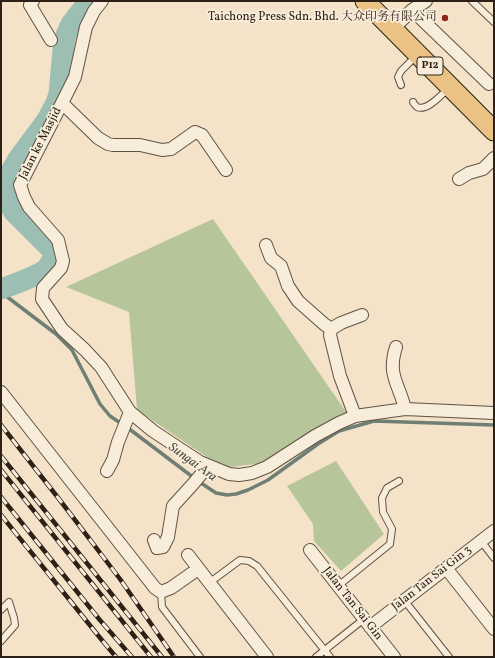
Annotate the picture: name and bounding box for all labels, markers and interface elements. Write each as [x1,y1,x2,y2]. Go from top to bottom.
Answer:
place label: Taichong Press Sdn. Bhd. 大众印务有限公司 [208,11,437,25]
marker: Taichong Press Sdn. Bhd. 大众印务有限公司 [440,13,450,23]
road number: P12 [417,57,443,75]
street label: Jalan ke Masjid [17,105,65,183]
water label: Sungai Ara [165,440,219,486]
street label: Jalan Tan Sai Gin 3 [389,543,475,615]
street label: Jalan Tan Sai Gin [319,564,385,644]

